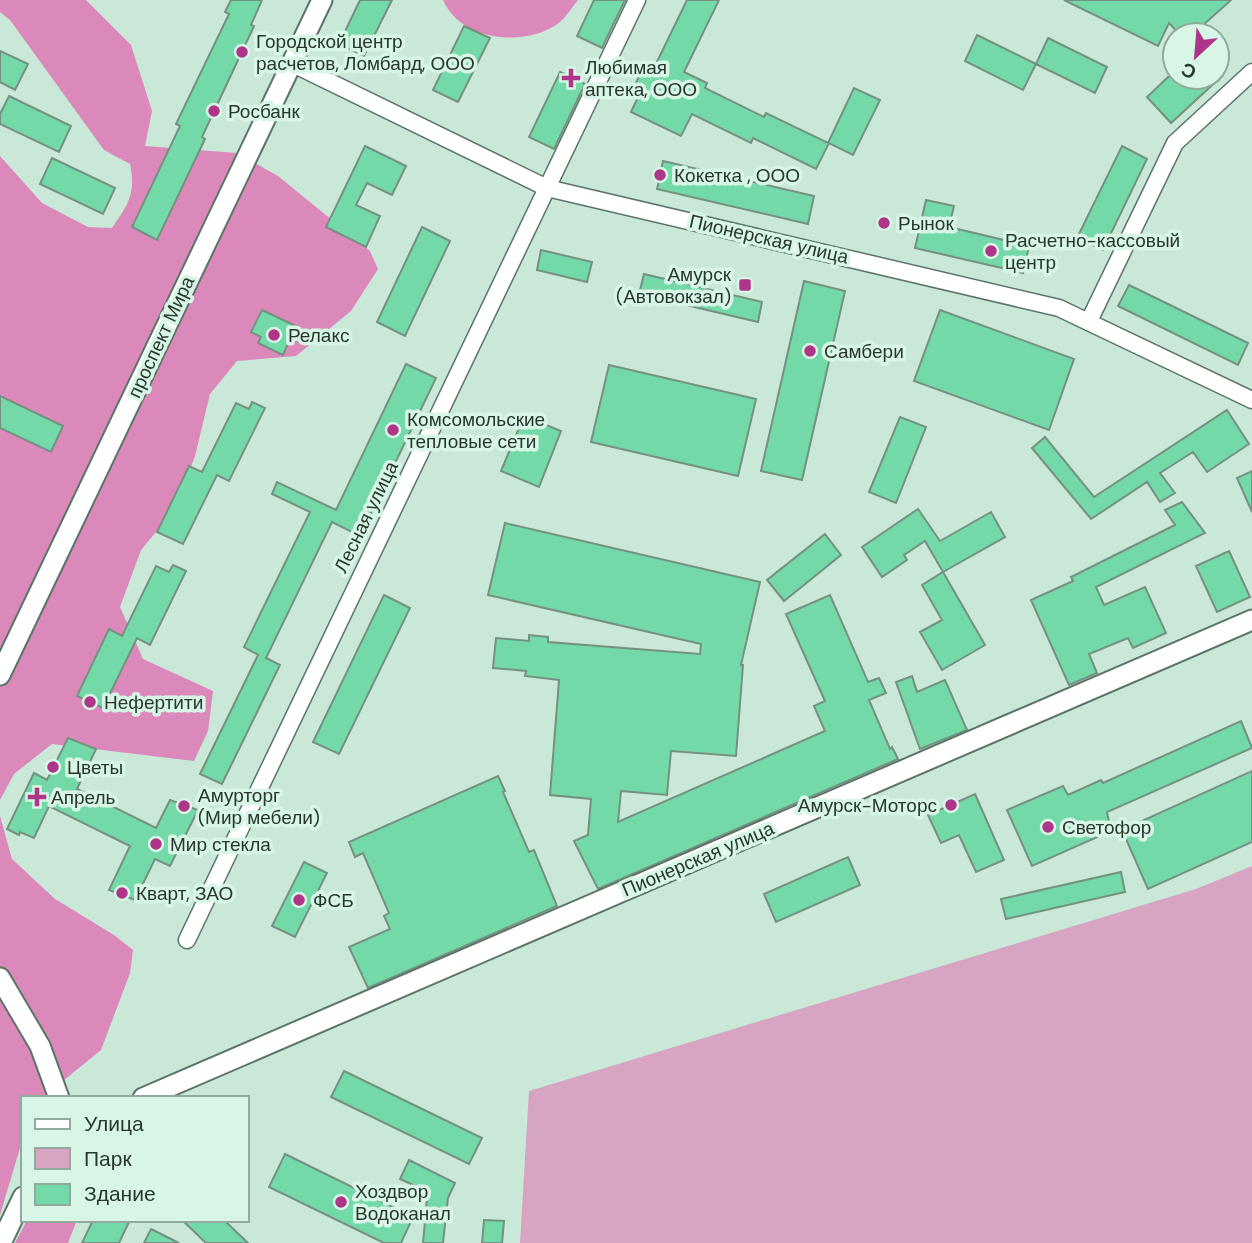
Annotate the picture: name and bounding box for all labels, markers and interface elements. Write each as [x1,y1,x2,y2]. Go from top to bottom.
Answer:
north arrow [1161,21,1231,91]
place label: Городской центр расчетов, Ломбард, ООО [256,29,475,76]
marker: Городской центр расчетов, Ломбард, ООО [234,44,250,60]
place label: Любимая аптека, ООО [585,55,697,102]
text: С [1177,56,1200,85]
marker: Любимая аптека, ООО [563,70,579,86]
place label: Росбанк [228,99,300,124]
marker: Росбанк [206,103,222,119]
place label: Кокетка , ООО [674,163,800,188]
marker: Кокетка , ООО [652,167,668,183]
street label: Пионерская улица [687,209,852,270]
place label: Рынок [898,211,954,236]
marker: Рынок [876,215,892,231]
place label: Расчетно-кассовый центр [1005,228,1180,275]
marker: Расчетно-кассовый центр [983,243,999,259]
place label: Амурск (Автовокзал) [616,262,732,309]
street label: проспект Мира [122,272,200,402]
marker: Амурск (Автовокзал) [737,277,753,293]
place label: Релакс [288,323,349,348]
marker: Релакс [266,327,282,343]
place label: Самбери [824,339,904,364]
marker: Самбери [802,343,818,359]
place label: Комсомольские тепловые сети [407,407,545,454]
marker: Комсомольские тепловые сети [385,422,401,438]
street label: Лесная улица [328,457,404,577]
place label: Нефертити [104,690,203,715]
marker: Нефертити [82,694,98,710]
place label: Цветы [67,755,123,780]
marker: Цветы [45,759,61,775]
place label: Амурторг (Мир мебели) [198,783,320,830]
place label: Апрель [51,785,116,810]
marker: Апрель [29,789,45,805]
place label: Амурск-Моторс [798,793,937,818]
marker: Амурск-Моторс [943,797,959,813]
marker: Амурторг (Мир мебели) [176,798,192,814]
place label: Светофор [1062,815,1151,840]
street label: Пионерская улица [618,816,778,902]
marker: Светофор [1040,819,1056,835]
place label: Мир стекла [170,832,271,857]
marker: Мир стекла [148,836,164,852]
place label: Кварт, ЗАО [136,881,233,906]
marker: Кварт, ЗАО [114,885,130,901]
place label: ФСБ [313,888,354,913]
marker: ФСБ [291,892,307,908]
legend [21,1096,248,1222]
text: Улица [84,1110,144,1138]
text: Парк [84,1145,132,1173]
place label: Хоздвор Водоканал [355,1179,451,1226]
text: Здание [84,1180,156,1208]
marker: Хоздвор Водоканал [333,1194,349,1210]

